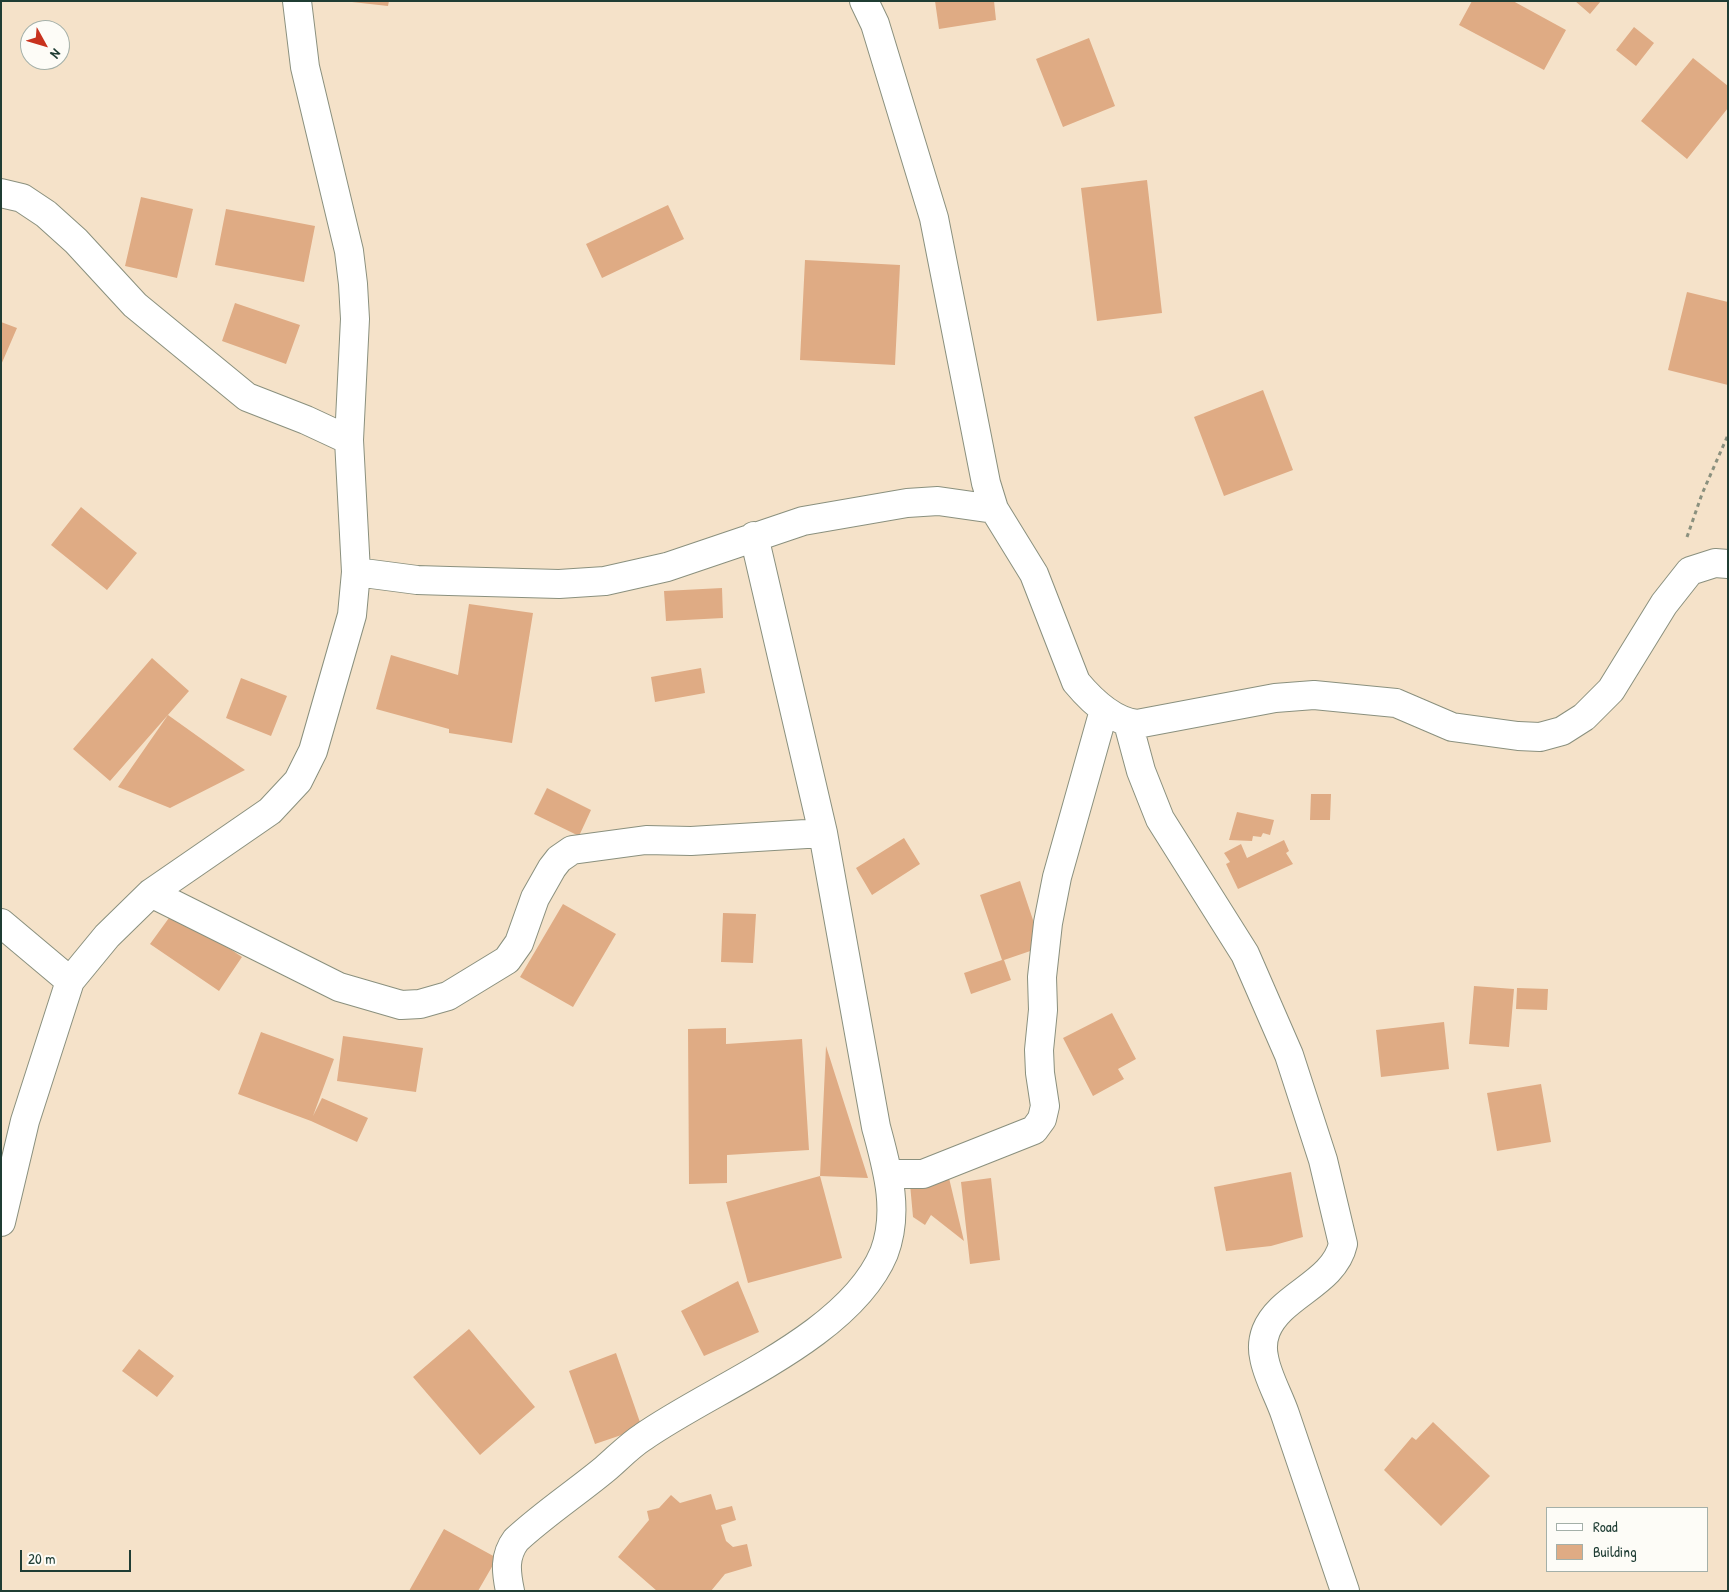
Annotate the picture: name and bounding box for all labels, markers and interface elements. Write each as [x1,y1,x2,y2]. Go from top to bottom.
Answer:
north arrow [20,20,70,70]
text: N [47,45,66,63]
legend [1546,1507,1709,1572]
text: Road [1593,1516,1618,1537]
scale bar [22,1540,134,1572]
text: Building [1593,1541,1637,1562]
text: 20 m [28,1548,55,1569]

